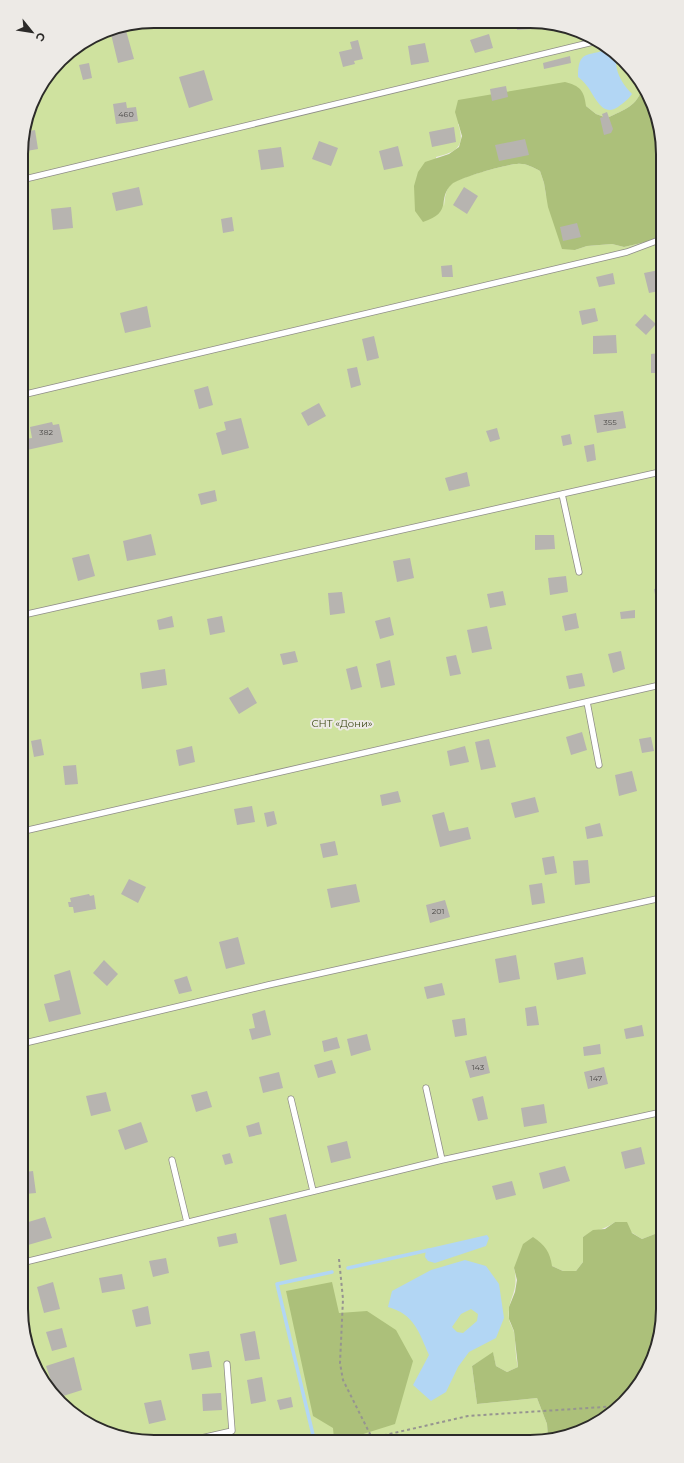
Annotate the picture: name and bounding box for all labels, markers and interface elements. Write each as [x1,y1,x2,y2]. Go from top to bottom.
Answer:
north arrow [12,12,52,52]
text: С [33,30,49,44]
house number: 460 [118,109,134,119]
house number: 355 [603,417,617,427]
house number: 382 [39,427,54,437]
park label: СНТ «Дони» [311,717,373,730]
house number: 201 [432,906,444,916]
house number: 143 [472,1062,485,1072]
house number: 147 [590,1073,603,1083]

